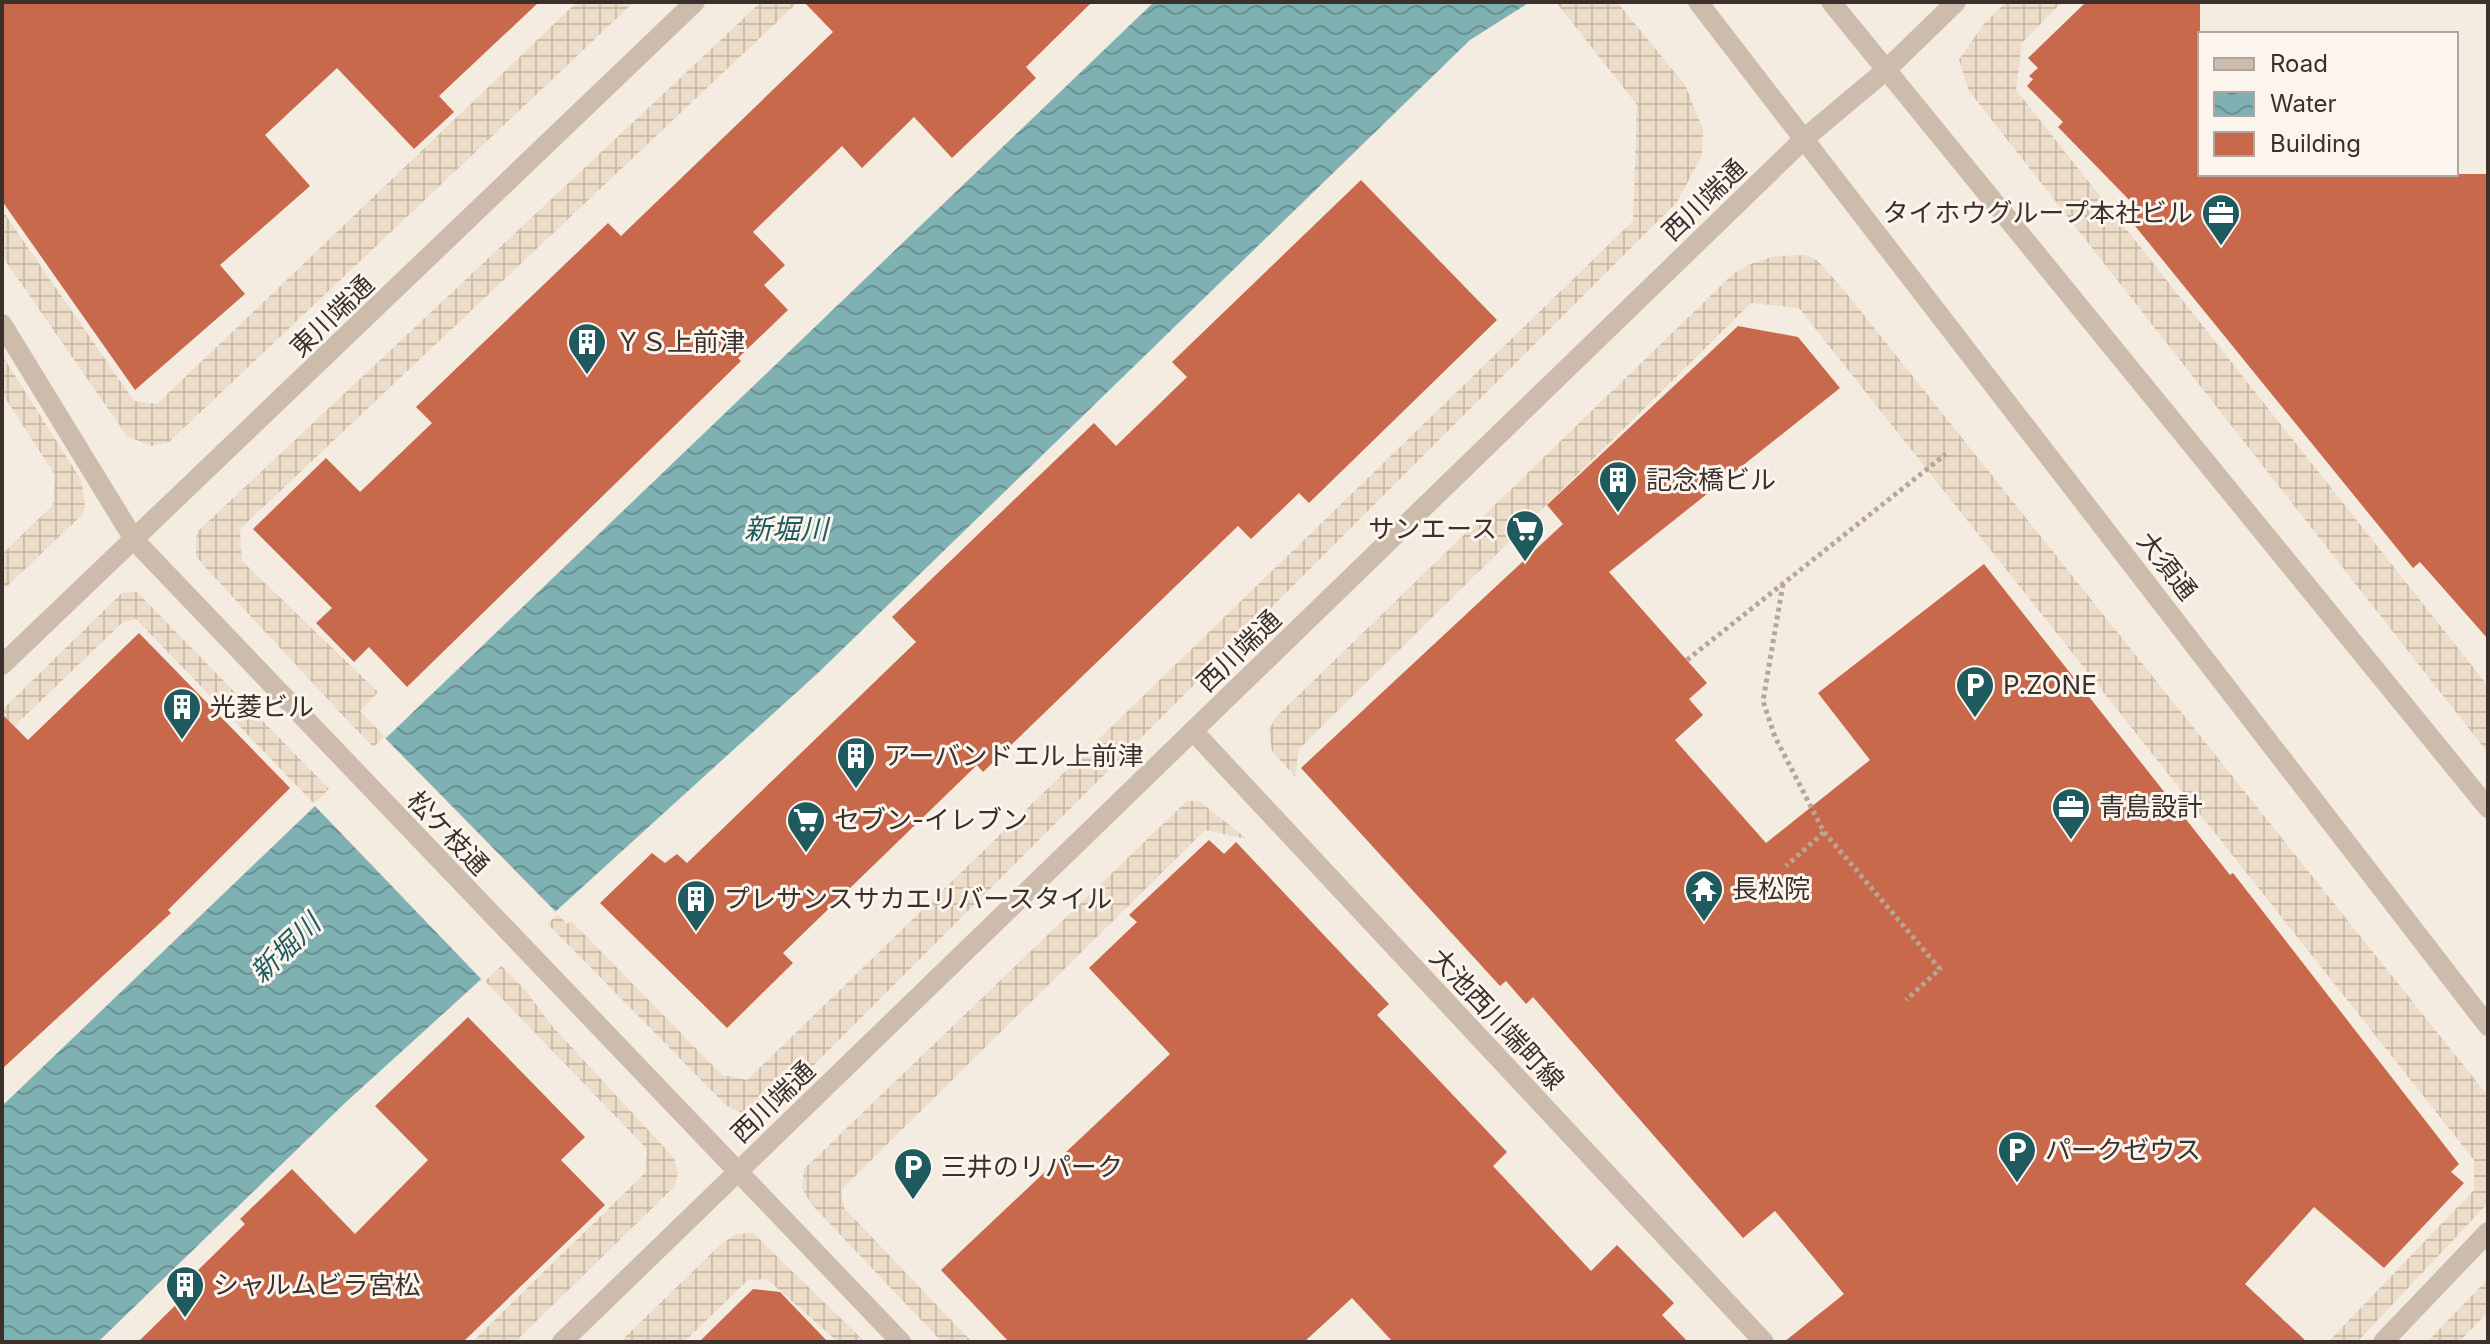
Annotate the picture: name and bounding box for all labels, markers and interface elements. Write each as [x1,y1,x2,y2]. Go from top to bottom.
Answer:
legend [2198,32,2458,176]
text: Road [2270,49,2328,78]
text: Water [2270,89,2337,118]
text: Building [2270,129,2361,158]
street label: 西川端通 [1655,152,1752,247]
office icon: タイホウグループ本社ビル [2200,192,2242,247]
place label: タイホウグループ本社ビル [1883,197,2193,228]
street label: 東川端通 [283,268,380,363]
building icon: ＹＳ上前津 [566,321,608,376]
place label: ＹＳ上前津 [615,326,745,357]
building icon: 記念橋ビル [1597,459,1639,514]
place label: 記念橋ビル [1646,464,1776,495]
supermarket icon: サンエース [1504,508,1546,563]
water label: 新堀川 [744,512,831,546]
place label: サンエース [1368,513,1497,544]
street label: 大須通 [2131,525,2204,606]
street label: 西川端通 [1190,603,1287,698]
parking icon: P.ZONE [1954,664,1996,719]
place label: P.ZONE [2003,669,2097,700]
building icon: 光菱ビル [161,686,203,741]
place label: 光菱ビル [210,691,314,722]
building icon: アーバンドエル上前津 [835,735,877,790]
place label: アーバンドエル上前津 [884,740,1143,771]
street label: 松ケ枝通 [401,784,496,881]
office icon: 青島設計 [2050,786,2092,841]
place label: 青島設計 [2099,791,2203,822]
supermarket icon: セブン-イレブン [785,799,827,854]
place label: セブン-イレブン [834,804,1028,835]
temple icon: 長松院 [1683,868,1725,923]
place label: 長松院 [1732,873,1810,904]
building icon: プレサンスサカエリバースタイル [675,878,717,933]
place label: プレサンスサカエリバースタイル [724,883,1112,914]
water label: 新堀川 [243,905,329,989]
street label: 大池西川端町線 [1424,942,1571,1096]
street label: 西川端通 [724,1054,821,1149]
parking icon: パークゼウス [1996,1129,2038,1184]
place label: パークゼウス [2045,1134,2201,1165]
parking icon: 三井のリパーク [892,1146,934,1201]
place label: 三井のリパーク [941,1151,1123,1182]
building icon: シャルムビラ宮松 [164,1264,206,1319]
place label: シャルムビラ宮松 [213,1269,420,1300]

